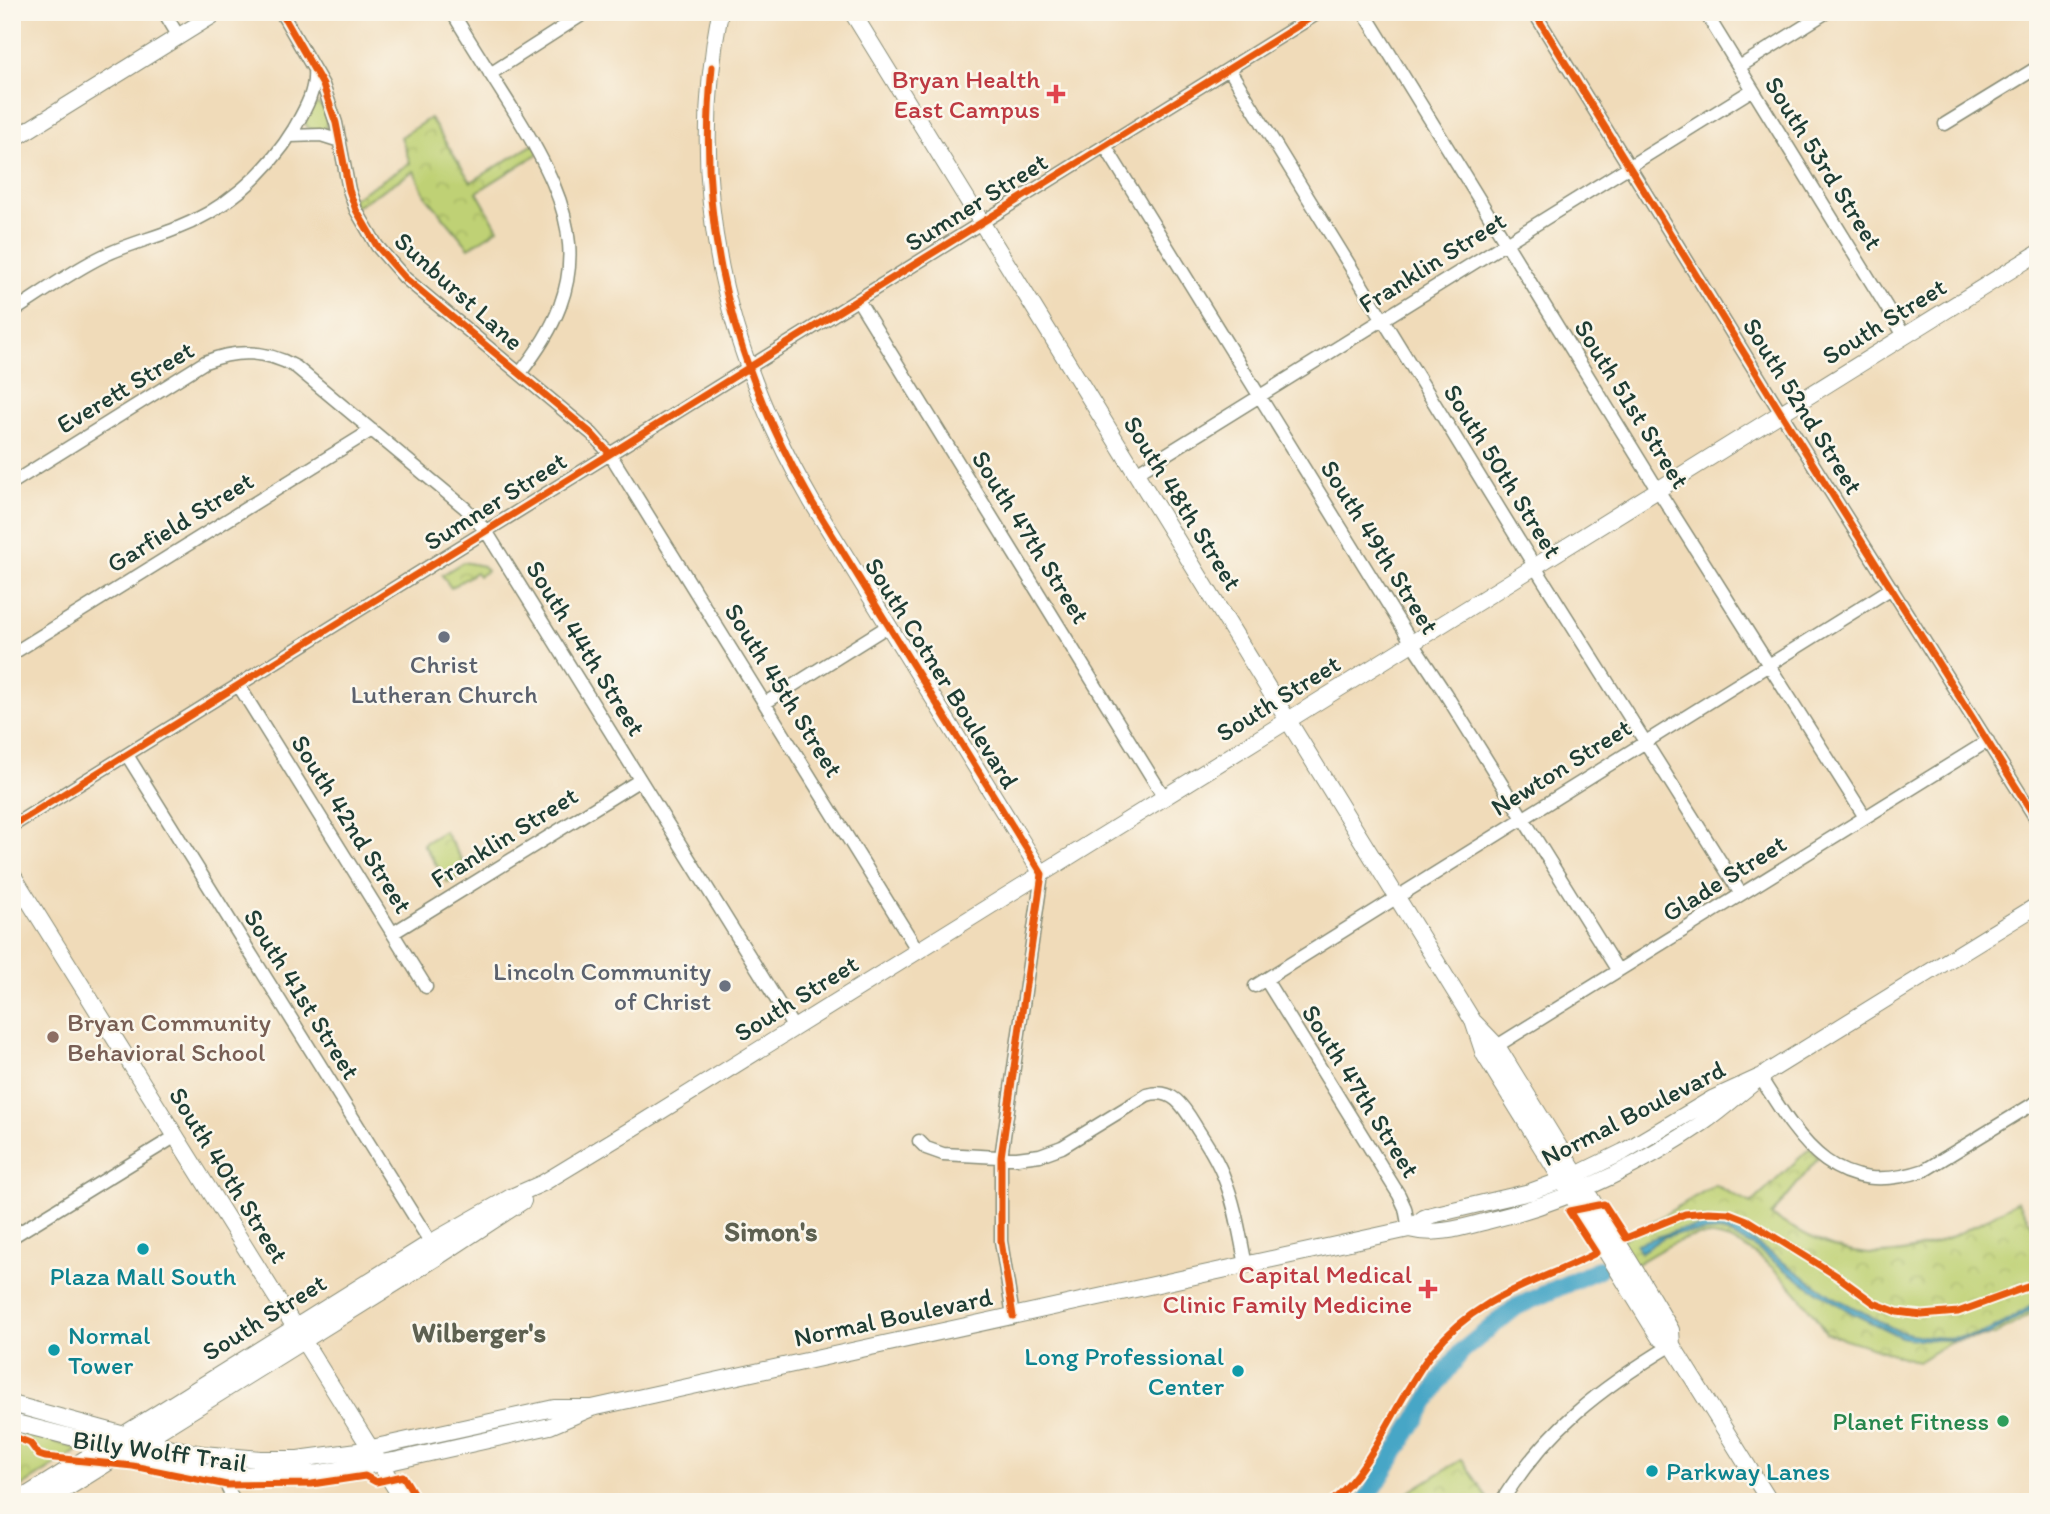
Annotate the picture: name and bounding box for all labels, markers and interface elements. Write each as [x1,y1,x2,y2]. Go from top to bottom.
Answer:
place label: Bryan Health East Campus [892,63,1040,125]
street label: South 53rd Street [1758,70,1890,256]
marker: Bryan Health East Campus [1046,84,1066,104]
street label: Sumner Street [899,145,1053,259]
street label: Franklin Street [1353,204,1512,320]
street label: Sunburst Lane [388,225,530,357]
street label: South Street [1816,270,1952,372]
street label: South 52nd Street [1736,312,1870,501]
street label: South 51st Street [1567,314,1697,495]
street label: Everett Street [51,333,200,440]
street label: South 50th Street [1437,378,1570,564]
street label: South 48th Street [1117,410,1250,596]
street label: Sumner Street [418,444,572,558]
street label: South 47th Street [965,444,1097,630]
street label: South 49th Street [1314,454,1446,640]
street label: Garfield Street [101,464,259,580]
street label: South Cotner Boulevard [858,552,1026,794]
street label: South 44th Street [519,554,653,742]
street label: South 45th Street [718,597,850,783]
marker: Christ Lutheran Church [436,629,452,645]
street label: South Street [1210,647,1346,749]
place label: Christ Lutheran Church [350,648,538,710]
street label: Newton Street [1485,711,1638,823]
street label: South 42nd Street [284,729,420,919]
street label: Franklin Street [425,779,584,895]
street label: Glade Street [1656,827,1792,929]
street label: South 41st Street [237,903,367,1085]
street label: South Street [728,947,864,1049]
place label: Lincoln Community of Christ [493,955,711,1017]
marker: Lincoln Community of Christ [717,978,733,994]
street label: South 47th Street [1295,998,1427,1184]
place label: Bryan Community Behavioral School [67,1006,271,1068]
marker: Bryan Community Behavioral School [45,1029,61,1045]
street label: Normal Boulevard [1536,1053,1731,1173]
street label: South 40th Street [162,1081,296,1269]
district label: Simon's [724,1214,818,1248]
marker: Plaza Mall South [135,1241,151,1257]
place label: Capital Medical Clinic Family Medicine [1163,1258,1412,1320]
place label: Plaza Mall South [50,1260,237,1292]
street label: South Street [196,1266,332,1368]
marker: Capital Medical Clinic Family Medicine [1418,1279,1438,1299]
street label: Normal Boulevard [791,1280,996,1354]
district label: Wilberger's [412,1315,546,1349]
place label: Normal Tower [68,1319,150,1381]
place label: Long Professional Center [1024,1340,1225,1402]
marker: Normal Tower [46,1342,62,1358]
marker: Long Professional Center [1230,1363,1246,1379]
place label: Planet Fitness [1832,1405,1989,1437]
marker: Planet Fitness [1995,1413,2011,1429]
street label: Billy Wolff Trail [71,1423,249,1479]
place label: Parkway Lanes [1666,1455,1830,1487]
marker: Parkway Lanes [1644,1463,1660,1479]

